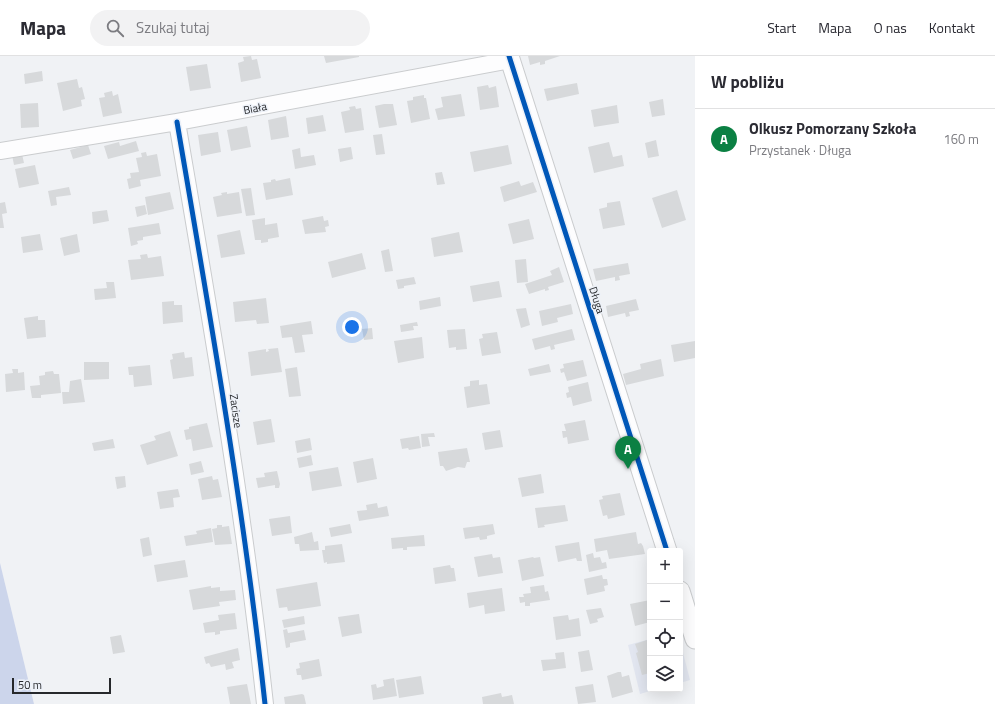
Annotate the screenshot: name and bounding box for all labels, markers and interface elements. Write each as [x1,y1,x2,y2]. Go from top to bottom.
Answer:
search box [90,10,370,46]
text: Mapa [20,13,66,42]
text: Szukaj tutaj [136,16,209,39]
icon: search [104,17,126,39]
text: Start [767,17,796,38]
text: Mapa [818,17,851,38]
text: O nas [873,17,907,38]
text: Kontakt [929,17,975,38]
text: W pobliżu [711,69,784,95]
street label: Biała [242,98,269,118]
text: Olkusz Pomorzany Szkoła [749,117,916,140]
text: A [720,129,728,149]
text: 160 m [943,129,979,149]
text: Przystanek · Długa [749,140,851,160]
street label: Długa [585,284,609,316]
your location [342,317,362,337]
street label: Zacisze [226,393,246,430]
pin: A [615,436,641,469]
map controls [647,548,683,692]
button: + [647,548,683,584]
button: − [647,584,683,620]
button: locate [647,620,683,656]
button: layers [647,656,683,692]
scale bar [12,676,111,695]
text: 50 m [18,677,42,693]

